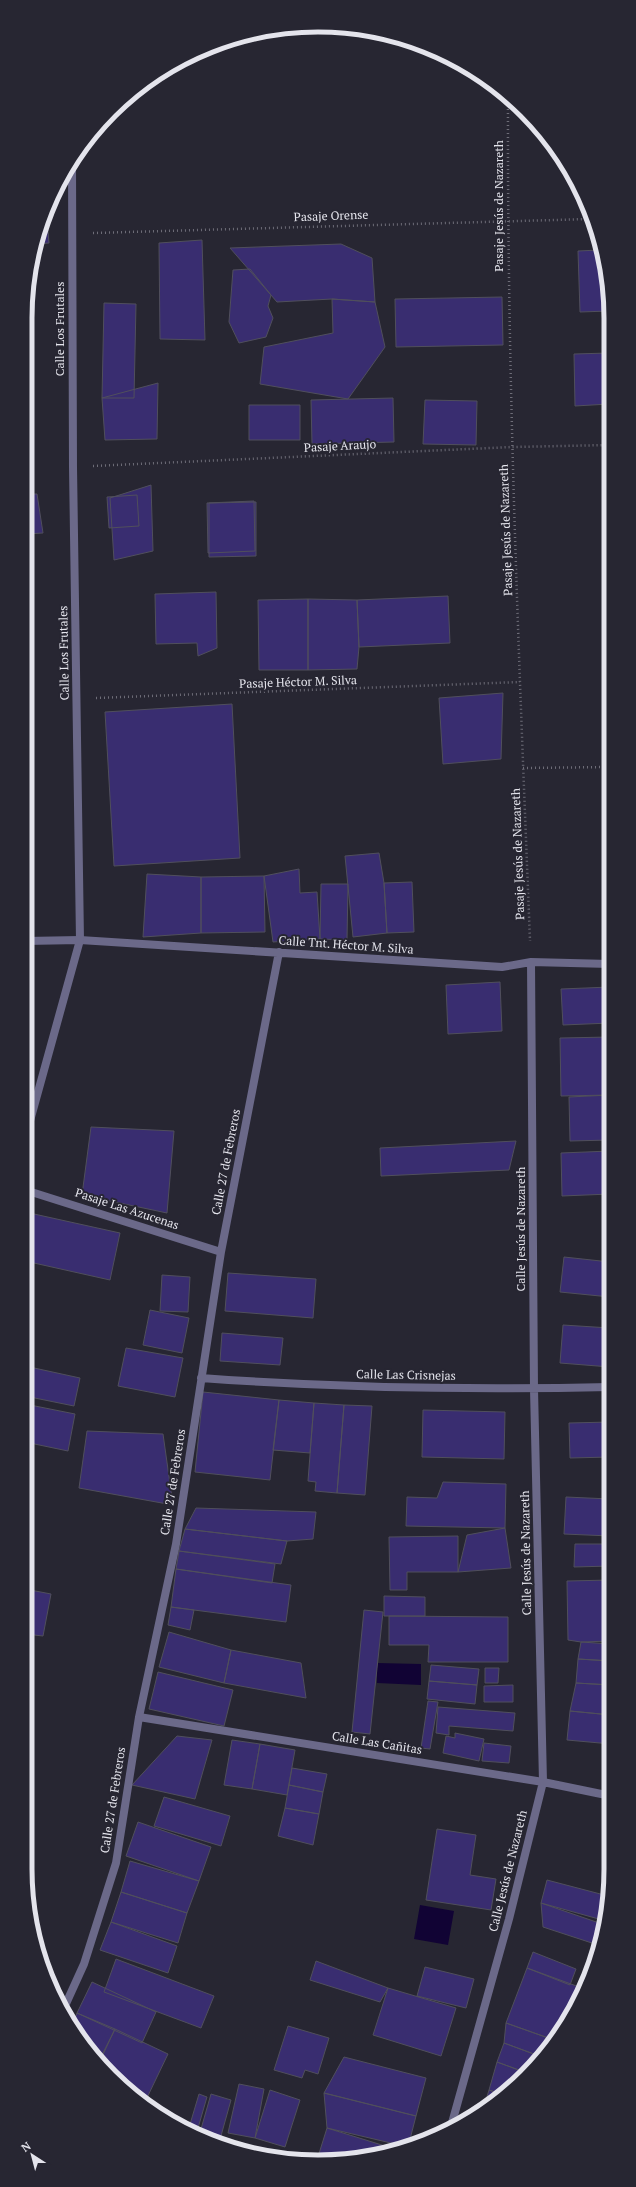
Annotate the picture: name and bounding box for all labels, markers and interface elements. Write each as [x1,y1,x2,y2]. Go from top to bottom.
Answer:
street label: Pasaje Jesús de Nazareth [491,140,506,272]
street label: Pasaje Orense [293,207,369,224]
street label: Calle Los Frutales [52,282,67,376]
street label: Pasaje Araujo [303,436,377,455]
street label: Pasaje Jesús de Nazareth [496,464,515,596]
street label: Calle Los Frutales [55,606,72,700]
street label: Pasaje Héctor M. Silva [239,672,357,691]
street label: Pasaje Jesús de Nazareth [508,788,527,920]
street label: Calle Tnt. Héctor M. Silva [278,932,414,957]
street label: Calle 27 de Febreros [208,1108,243,1216]
street label: Calle Jesús de Nazareth [513,1167,528,1291]
street label: Pasaje Las Azucenas [73,1185,181,1232]
street label: Calle Las Crisnejas [356,1366,456,1383]
street label: Calle 27 de Febreros [157,1428,188,1536]
street label: Calle Jesús de Nazareth [517,1490,534,1616]
street label: Calle Las Cañitas [331,1728,423,1757]
street label: Calle 27 de Febreros [97,1746,128,1854]
street label: Calle Jesús de Nazareth [485,1809,530,1933]
north arrow [12,2135,52,2175]
text: N [19,2138,34,2155]

